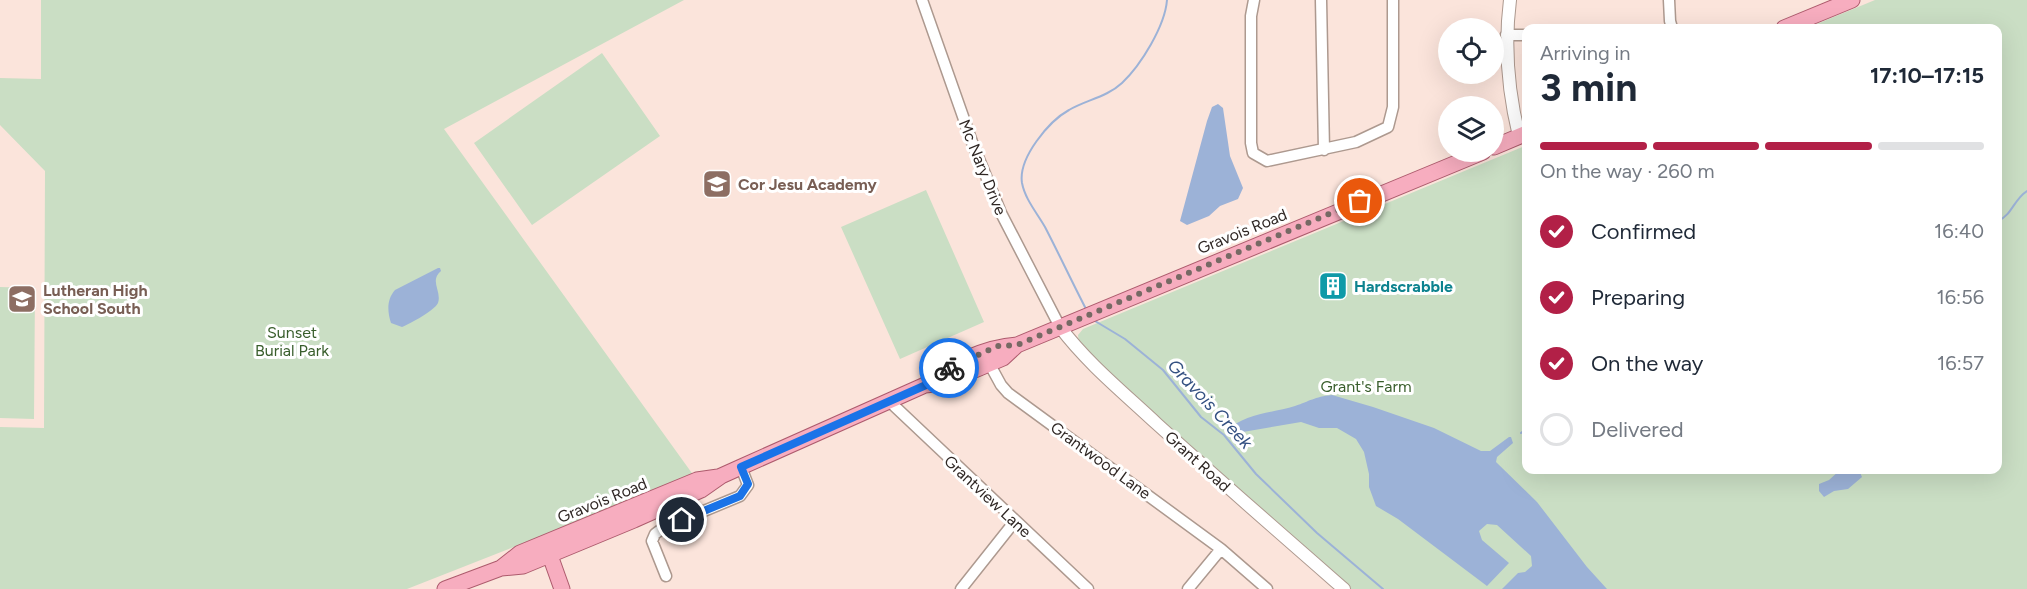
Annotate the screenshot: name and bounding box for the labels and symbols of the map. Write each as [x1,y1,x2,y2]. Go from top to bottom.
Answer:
street label: Mc Nary Drive [955,117,1010,218]
school or university icon: Cor Jesu Academy [701,168,733,200]
place label: Cor Jesu Academy [738,175,877,194]
pin [1334,175,1385,226]
street label: Gravois Road [1195,205,1290,258]
building icon: Hardscrabble [1317,270,1349,302]
place label: Hardscrabble [1354,277,1453,296]
place label: Lutheran High School South [43,281,148,318]
school or university icon: Lutheran High School South [6,283,38,315]
park label: Sunset Burial Park [255,323,329,360]
courier [919,338,979,398]
water label: Gravois Creek [1163,355,1258,454]
park label: Grant's Farm [1320,377,1412,396]
street label: Grantwood Lane [1047,418,1155,503]
street label: Grant Road [1161,427,1234,496]
street label: Grantview Lane [940,451,1035,542]
street label: Gravois Road [555,474,650,527]
pin [656,494,707,545]

